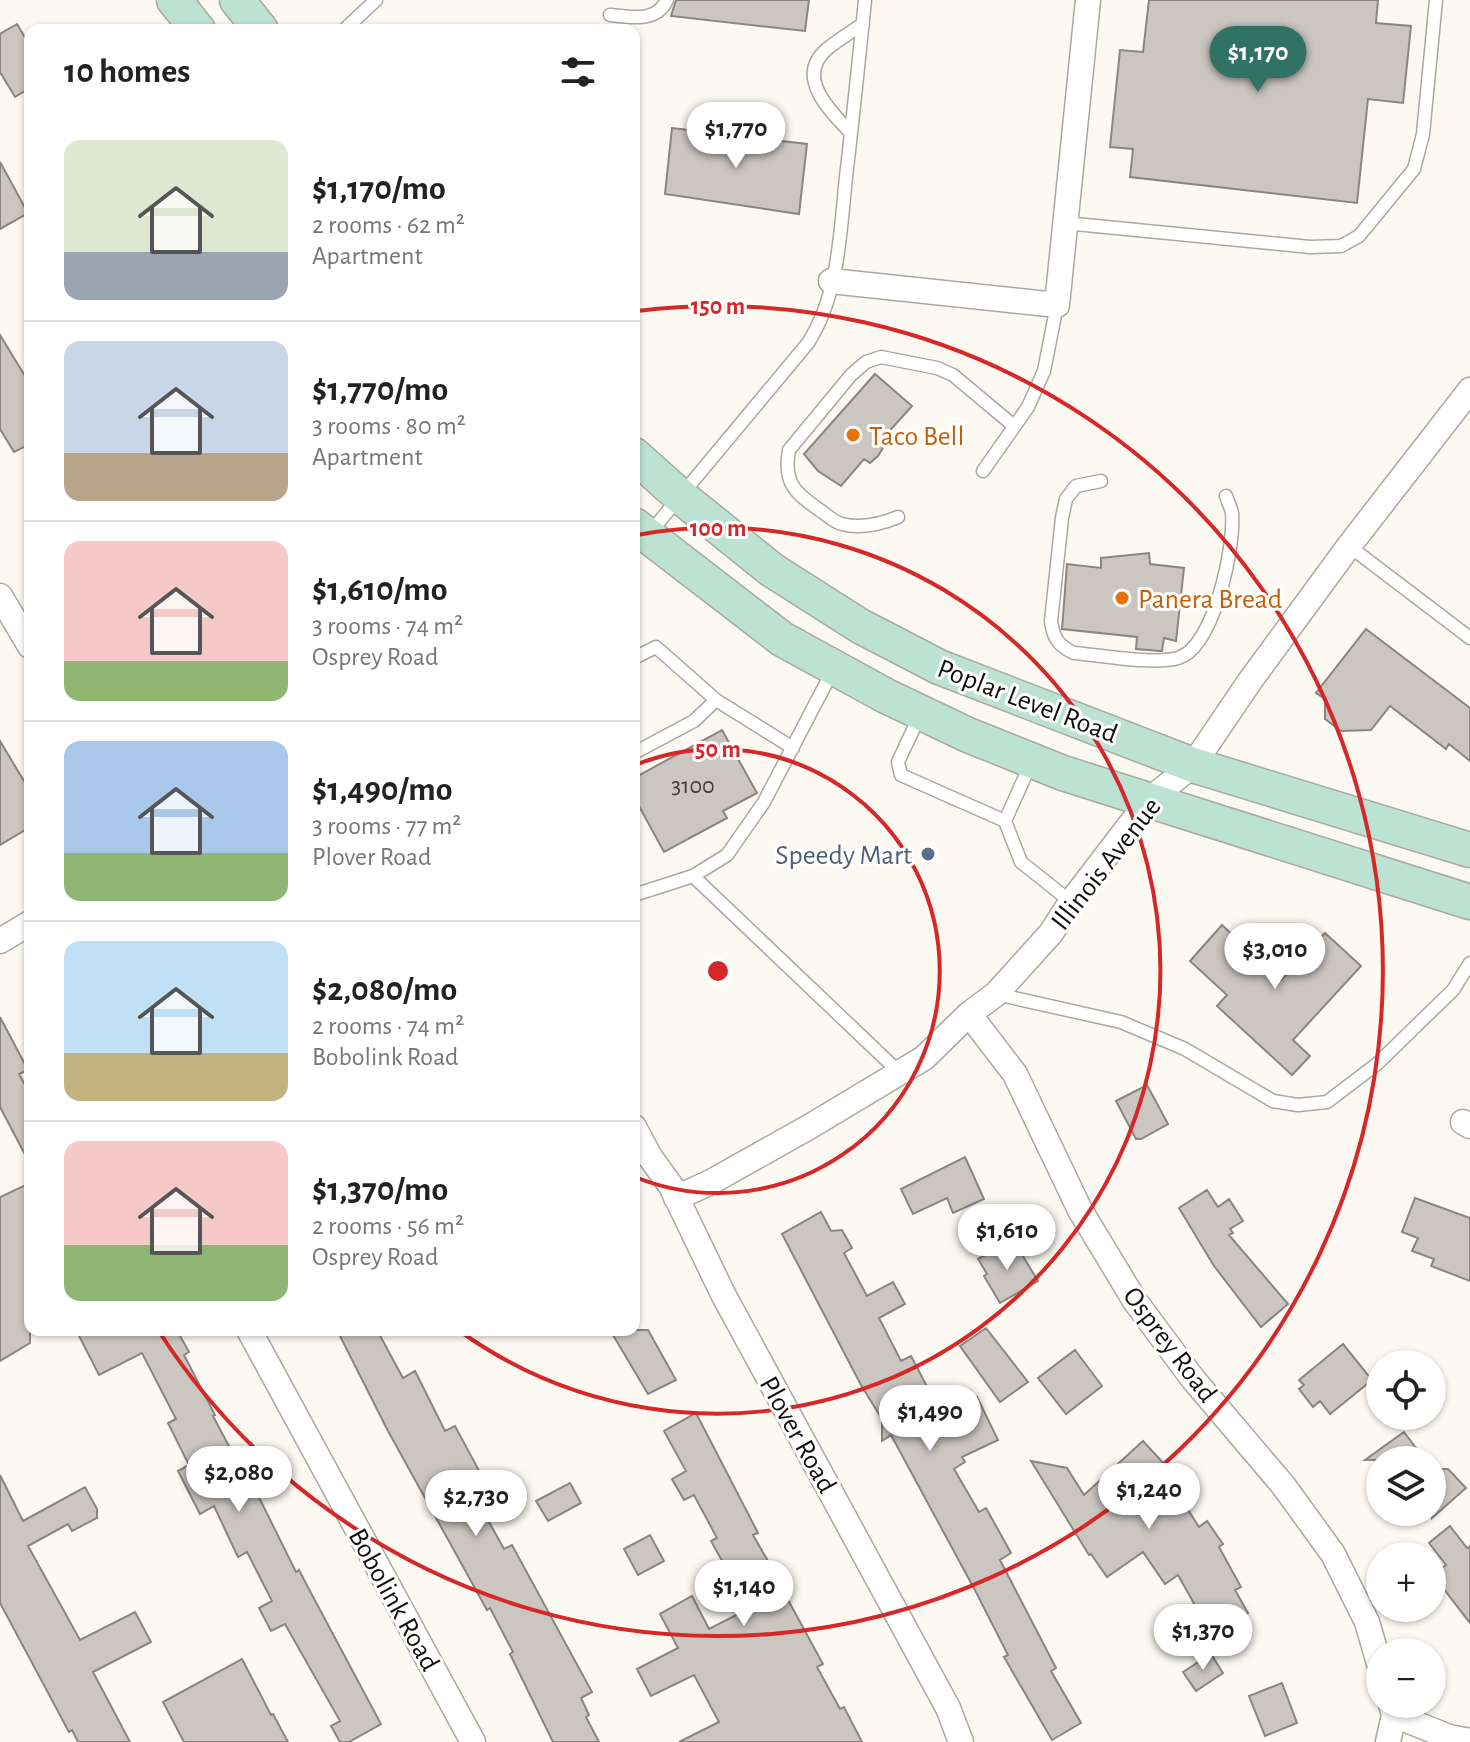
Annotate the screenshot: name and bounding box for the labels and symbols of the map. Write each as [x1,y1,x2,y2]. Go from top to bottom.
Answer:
pin: $1,170 [1193,26,1323,94]
pin: $1,770 [671,102,801,170]
text: 150 m [691,295,745,319]
place label: Taco Bell [869,423,964,451]
marker: Taco Bell [844,426,862,444]
text: 100 m [690,517,746,541]
place label: Panera Bread [1138,586,1282,614]
marker: Panera Bread [1113,589,1131,607]
street label: Poplar Level Road [933,655,1121,749]
text: 50 m [695,738,741,762]
house number: 3100 [671,774,715,798]
street label: Illinois Avenue [1046,793,1167,936]
place label: Speedy Mart [775,842,912,870]
marker: Speedy Mart [919,845,937,863]
pin: $3,010 [1210,923,1340,991]
centre of rings [704,957,732,985]
pin: $1,610 [942,1204,1072,1272]
street label: Osprey Road [1117,1282,1222,1408]
street label: Plover Road [754,1372,841,1498]
pin: $1,490 [865,1385,995,1453]
pin: $2,080 [174,1446,304,1514]
pin: $1,240 [1084,1463,1214,1531]
pin: $2,730 [411,1470,541,1538]
street label: Bobolink Road [343,1524,444,1676]
pin: $1,140 [679,1560,809,1628]
pin: $1,370 [1138,1604,1268,1672]

